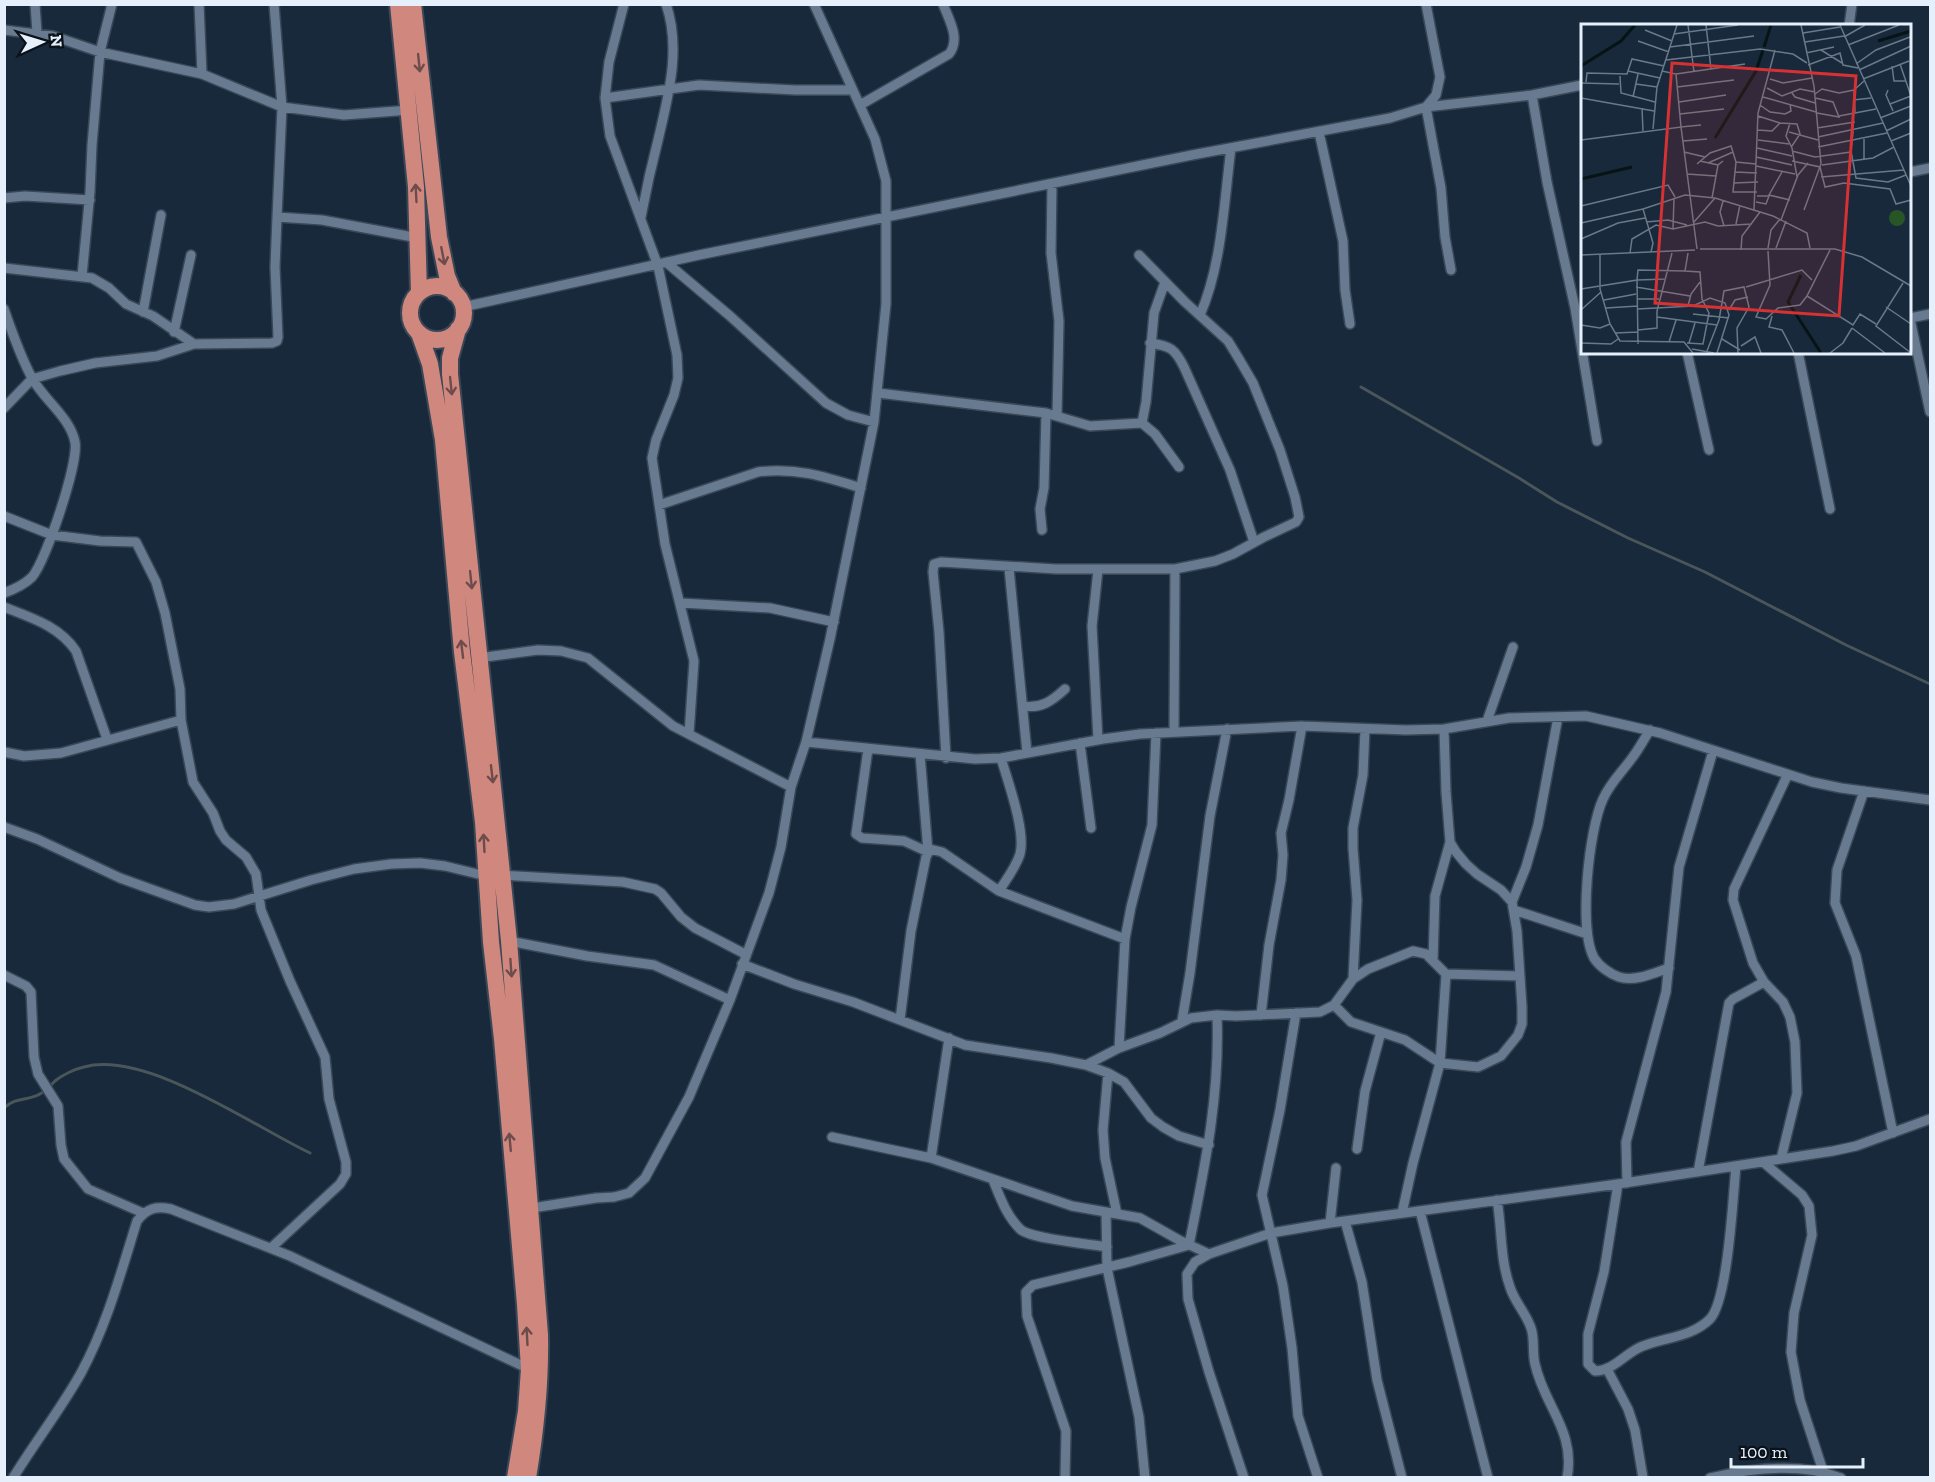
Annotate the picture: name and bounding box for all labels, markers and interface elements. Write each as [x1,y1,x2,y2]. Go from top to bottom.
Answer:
north arrow [12,12,72,72]
inset map [1581,24,1911,354]
text: N [47,34,66,48]
one-way arrow [414,52,425,72]
one-way arrow [411,183,422,203]
one-way arrow [437,247,449,266]
one-way arrow [446,376,457,396]
one-way arrow [466,570,477,590]
one-way arrow [456,640,467,660]
one-way arrow [487,764,498,783]
one-way arrow [478,833,489,853]
one-way arrow [506,957,517,977]
one-way arrow [504,1132,515,1152]
one-way arrow [521,1327,532,1346]
scale bar [1731,1431,1863,1469]
text: 100 m [1740,1441,1788,1463]

